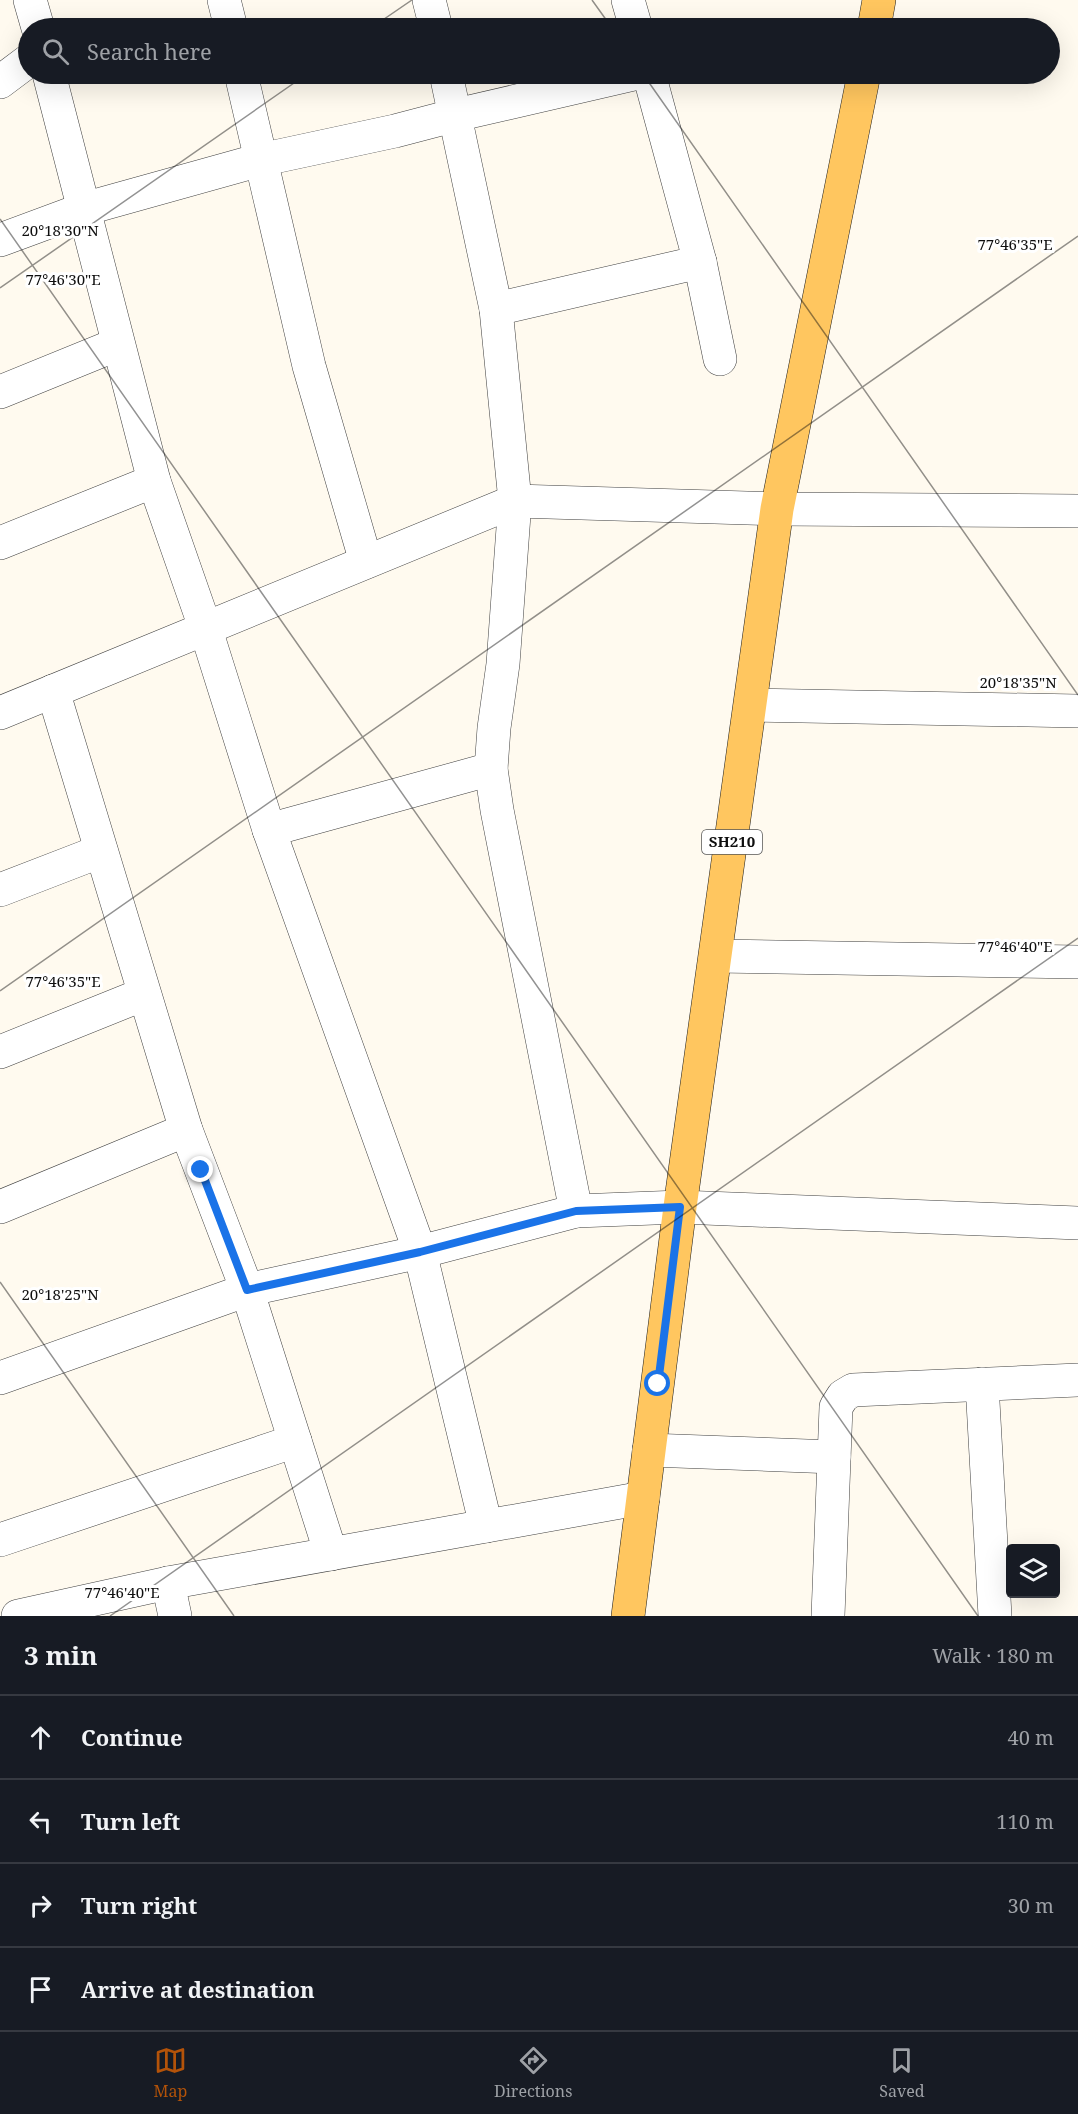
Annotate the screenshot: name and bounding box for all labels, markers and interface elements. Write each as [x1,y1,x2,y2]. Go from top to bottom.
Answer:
search box [18,18,1060,84]
icon: search [39,35,72,68]
text: Search here [87,36,212,66]
text: 20°18'30"N [21,220,99,240]
text: 77°46'35"E [977,234,1053,254]
text: 77°46'30"E [25,269,101,289]
text: 20°18'35"N [979,672,1057,692]
road number: SH210 [702,830,762,854]
text: 77°46'40"E [977,936,1053,956]
text: 77°46'35"E [25,971,101,991]
route end [187,1156,213,1182]
text: 20°18'25"N [21,1284,99,1304]
route start [644,1370,670,1396]
map controls [1006,1544,1060,1598]
button: layers [1006,1544,1060,1598]
text: 77°46'40"E [84,1582,160,1602]
text: 3 min [24,1637,98,1673]
text: Walk · 180 m [932,1642,1054,1669]
icon: ahead [24,1721,57,1754]
text: Continue [81,1722,183,1752]
text: 40 m [1008,1724,1054,1751]
icon: left [24,1805,57,1838]
text: Turn left [81,1806,180,1836]
text: 110 m [996,1808,1054,1835]
icon: right [24,1889,57,1922]
text: Turn right [81,1890,197,1920]
text: 30 m [1008,1892,1054,1919]
icon: arrive [24,1973,57,2006]
text: Arrive at destination [81,1974,315,2004]
tab: Map [153,2044,187,2102]
tab: Directions [494,2044,572,2102]
tab: Saved [879,2044,925,2102]

